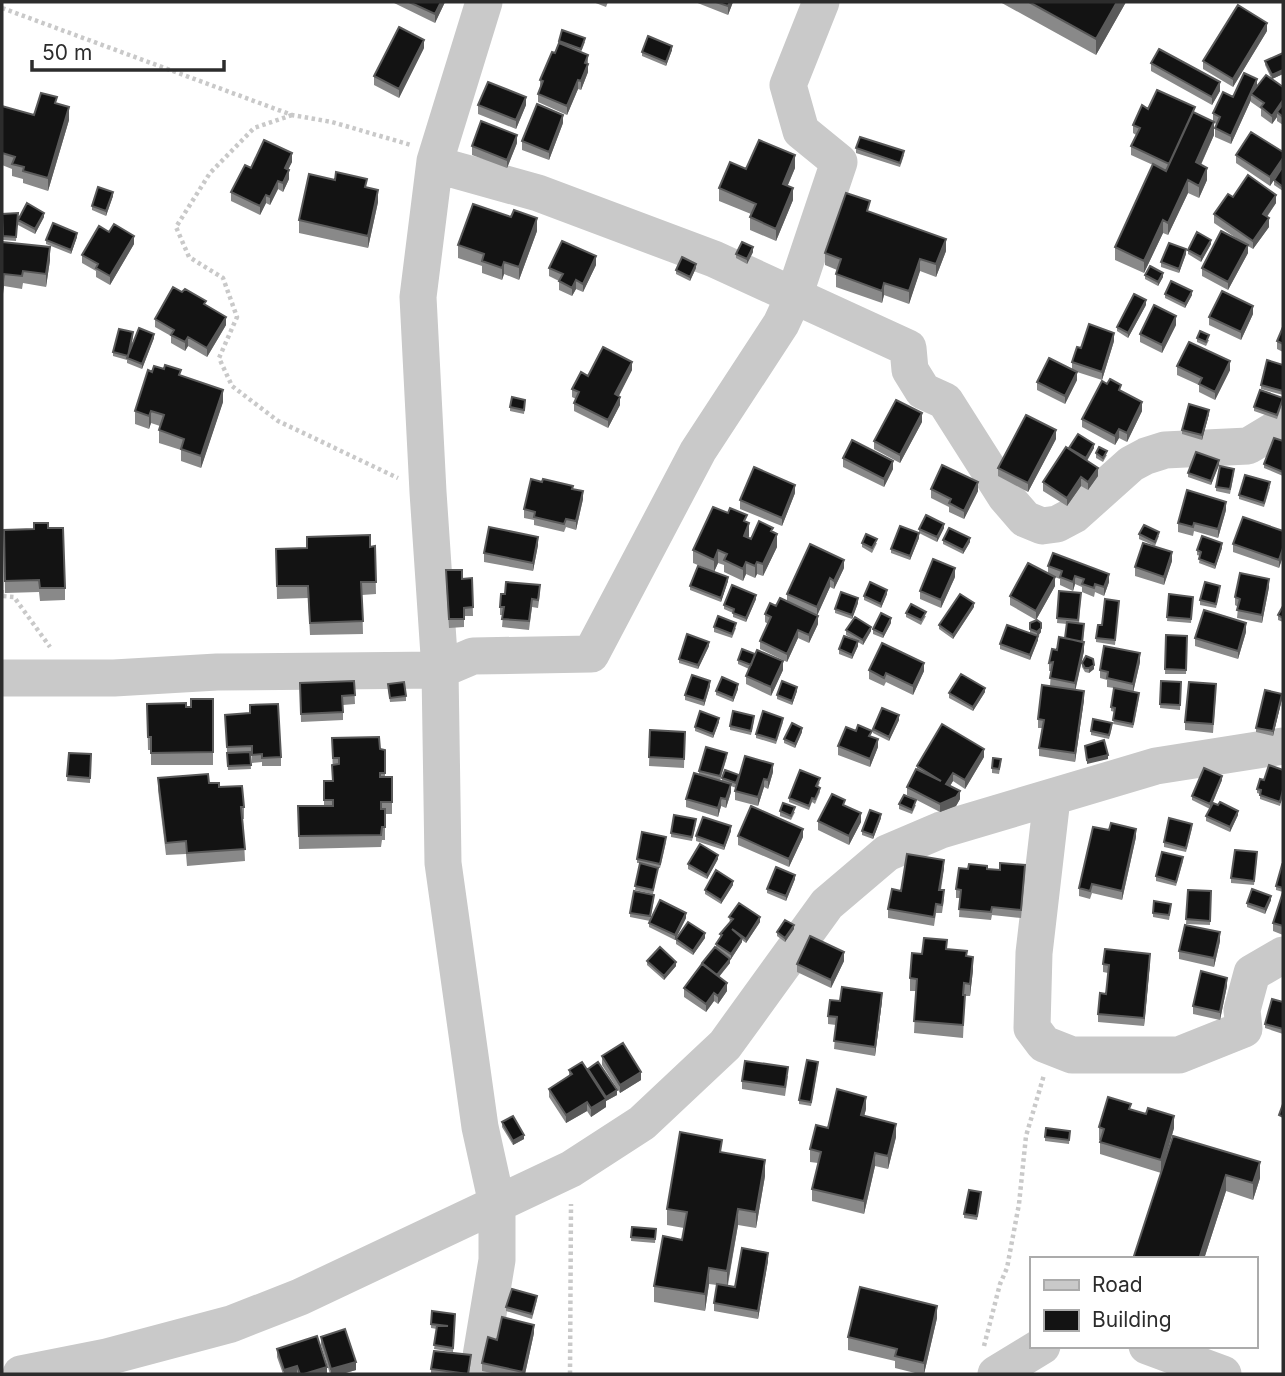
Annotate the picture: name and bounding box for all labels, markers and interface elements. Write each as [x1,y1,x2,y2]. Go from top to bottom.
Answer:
scale bar [32,28,224,72]
text: 50 m [42,40,92,65]
legend [1030,1257,1257,1348]
text: Road [1092,1272,1143,1297]
text: Building [1092,1307,1172,1332]

